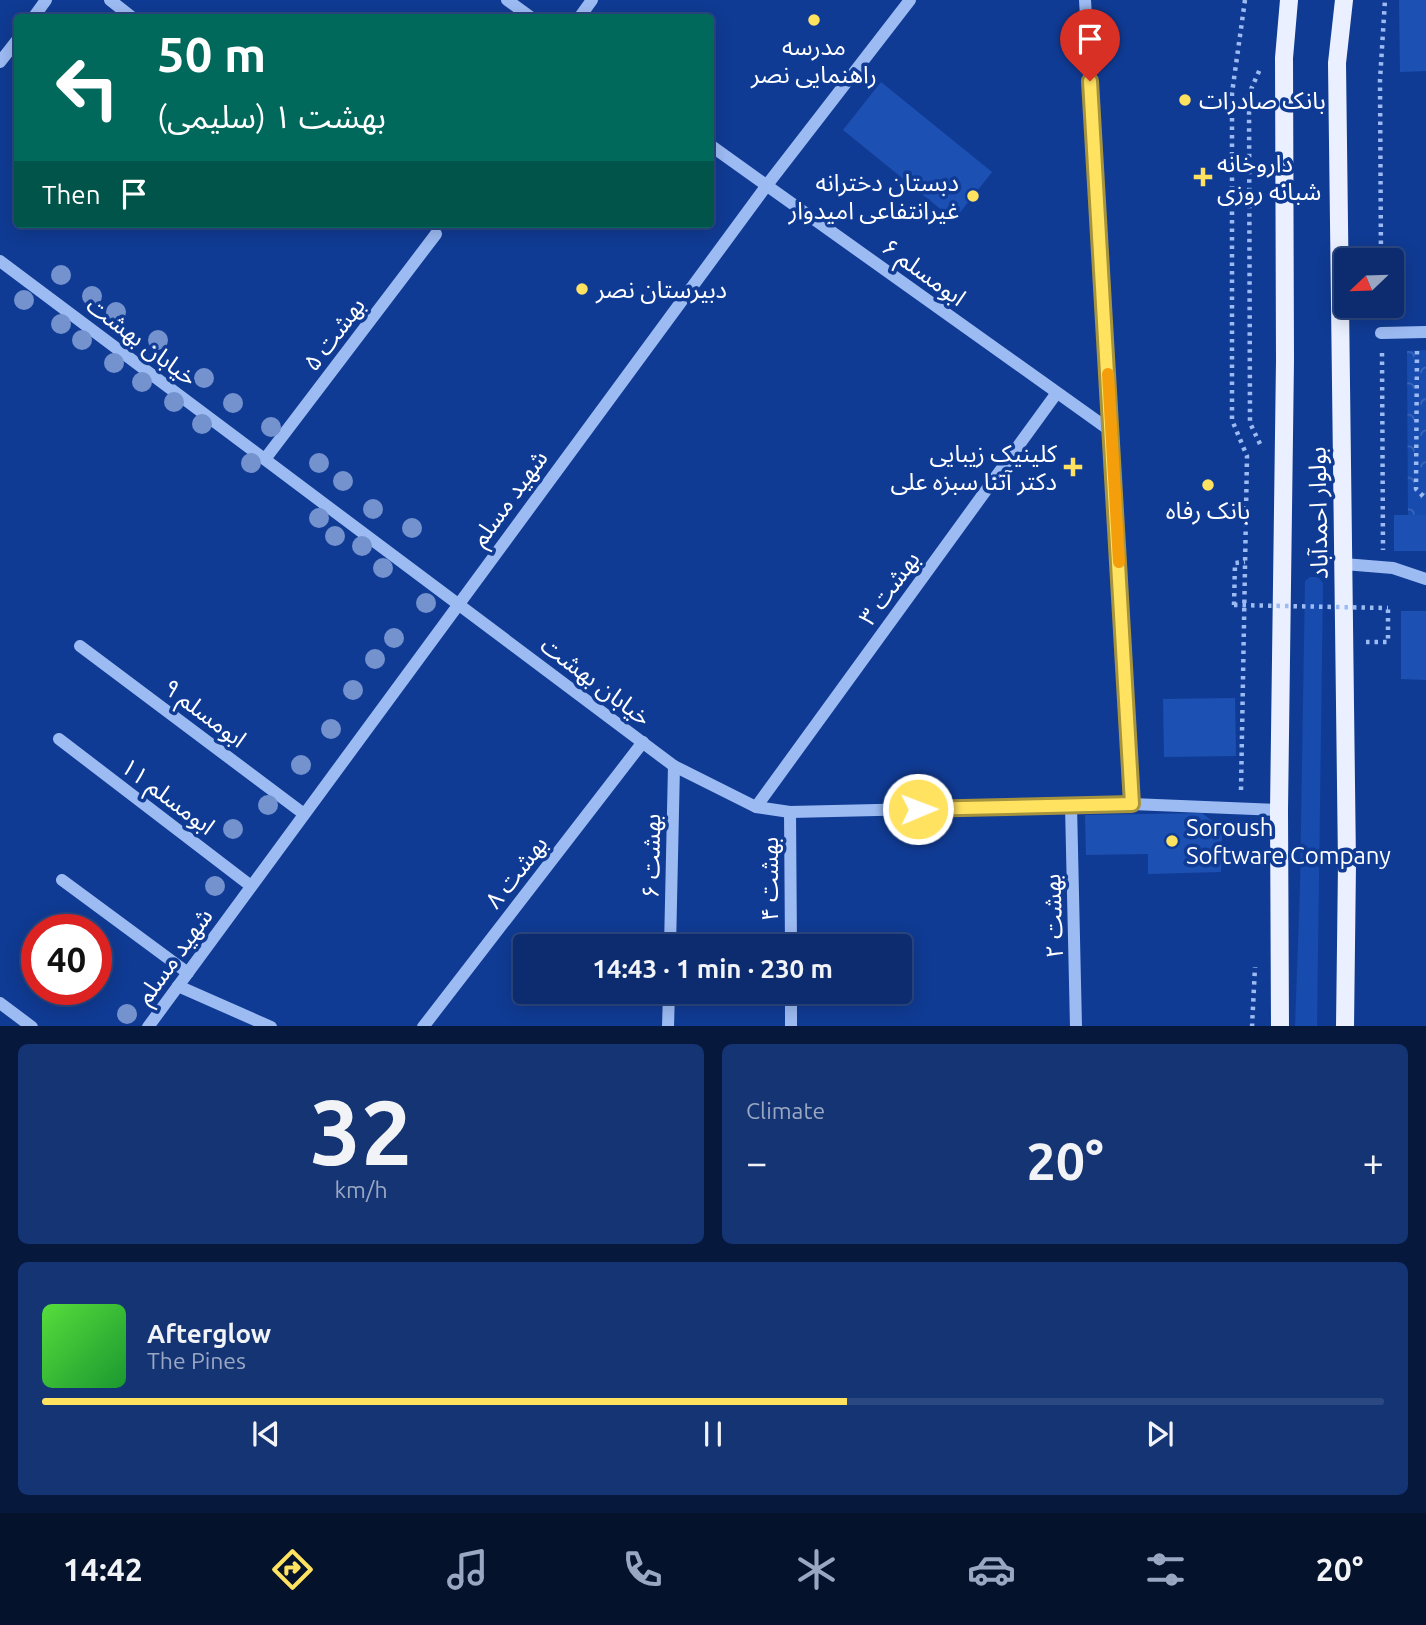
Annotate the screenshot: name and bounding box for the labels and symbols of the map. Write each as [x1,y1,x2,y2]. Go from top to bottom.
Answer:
pin [1060,9,1120,81]
marker: مدرسه راهنمایی نصر [806,12,822,28]
place label: مدرسه راهنمایی نصر [750,33,877,89]
place label: بانک صادرات [1199,87,1326,115]
marker: بانک صادرات [1177,92,1193,108]
place label: داروخانه شبانه روزی [1217,150,1321,206]
place label: دبستان دخترانه غیرانتفاعی امیدوار [788,169,959,225]
marker: داروخانه شبانه روزی [1195,169,1211,185]
marker: دبستان دخترانه غیرانتفاعی امیدوار [965,188,981,204]
street label: ابومسلم ۶ [875,233,971,314]
north arrow [1334,248,1404,318]
place label: دبیرستان نصر [595,276,727,304]
marker: دبیرستان نصر [574,281,590,297]
street label: خیابان بهشت [81,291,202,392]
street label: بهشت ۵ [298,292,370,376]
place label: کلینیک زیبایی دکتر آتنا سبزه علی [890,440,1058,496]
street label: شهید مسلم [465,445,556,554]
street label: بولوار احمدآباد [1303,447,1334,579]
marker: کلینیک زیبایی دکتر آتنا سبزه علی [1063,457,1083,477]
marker: بانک رفاه [1200,477,1216,493]
place label: بانک رفاه [1166,497,1250,525]
street label: بهشت ۳ [853,546,925,630]
street label: خیابان بهشت [535,631,656,732]
street label: ابومسلم ۹ [156,673,252,756]
street label: ابومسلم ۱۱ [113,752,220,843]
position arrow [881,772,955,846]
street label: بهشت ۶ [637,814,665,898]
place label: Soroush Software Company [1186,814,1391,869]
street label: بهشت ۸ [479,830,553,914]
marker: Soroush Software Company [1164,833,1180,849]
street label: بهشت ۴ [756,837,783,921]
street label: بهشت ۲ [1038,873,1068,959]
street label: شهید مسلم [130,903,221,1012]
speed limit sign: 40 [21,914,112,1005]

